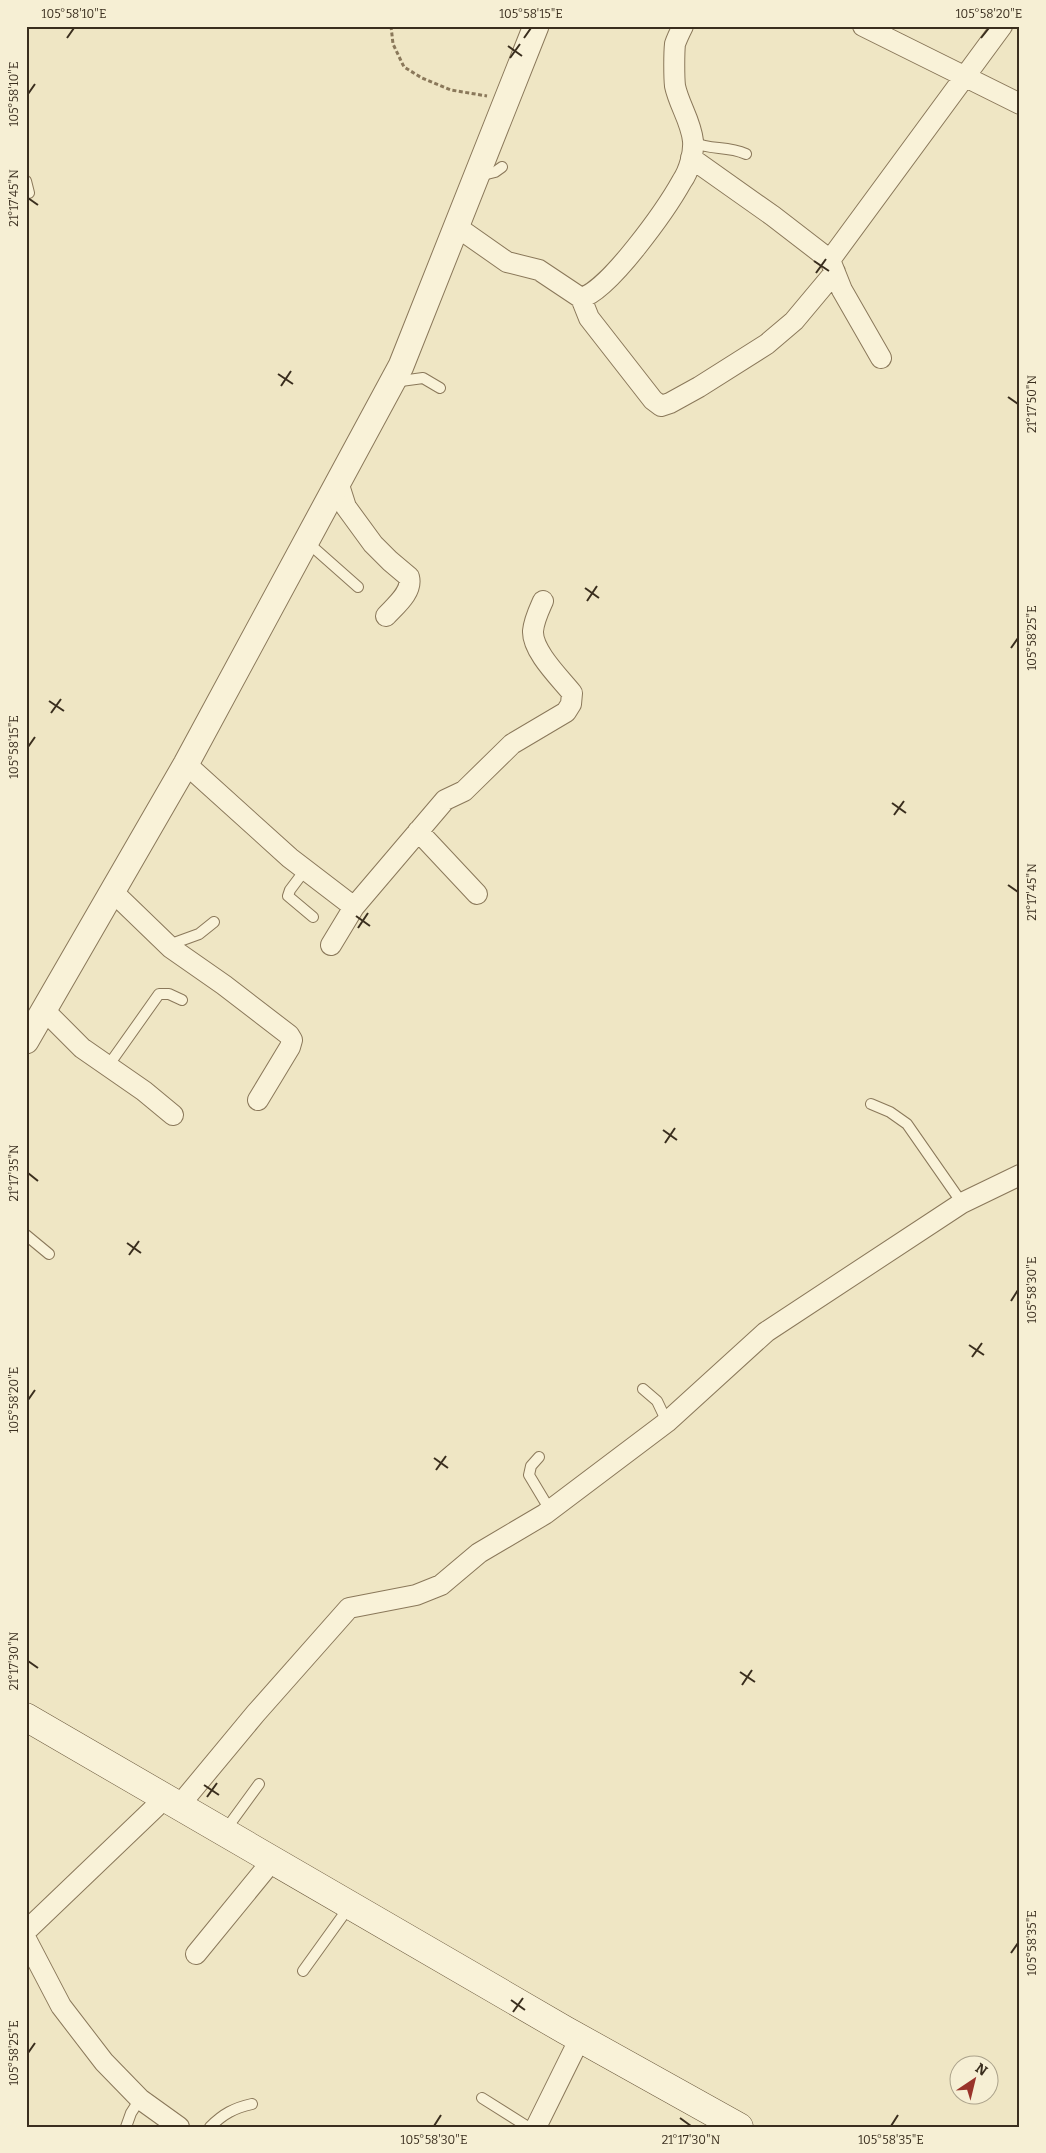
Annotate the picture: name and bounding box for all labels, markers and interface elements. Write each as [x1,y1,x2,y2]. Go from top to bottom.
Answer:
text: 105°58'10"E [42,7,106,21]
text: 105°58'15"E [499,7,563,21]
text: 105°58'20"E [956,7,1022,21]
text: 105°58'10"E [7,62,21,126]
text: 21°17'45"N [7,169,21,227]
text: 21°17'50"N [1025,375,1039,433]
text: 105°58'25"E [1025,605,1039,671]
text: 105°58'15"E [7,715,21,779]
text: 21°17'45"N [1025,863,1039,921]
text: 21°17'35"N [7,1144,21,1202]
text: 105°58'30"E [1025,1257,1039,1323]
text: 105°58'20"E [7,1367,21,1433]
text: 21°17'30"N [7,1631,21,1690]
text: 105°58'35"E [1025,1910,1039,1976]
text: 105°58'25"E [7,2020,21,2086]
north arrow [948,2056,998,2106]
text: N [972,2060,991,2080]
text: 105°58'30"E [401,2133,467,2147]
text: 21°17'30"N [662,2133,721,2147]
text: 105°58'35"E [858,2133,924,2147]

